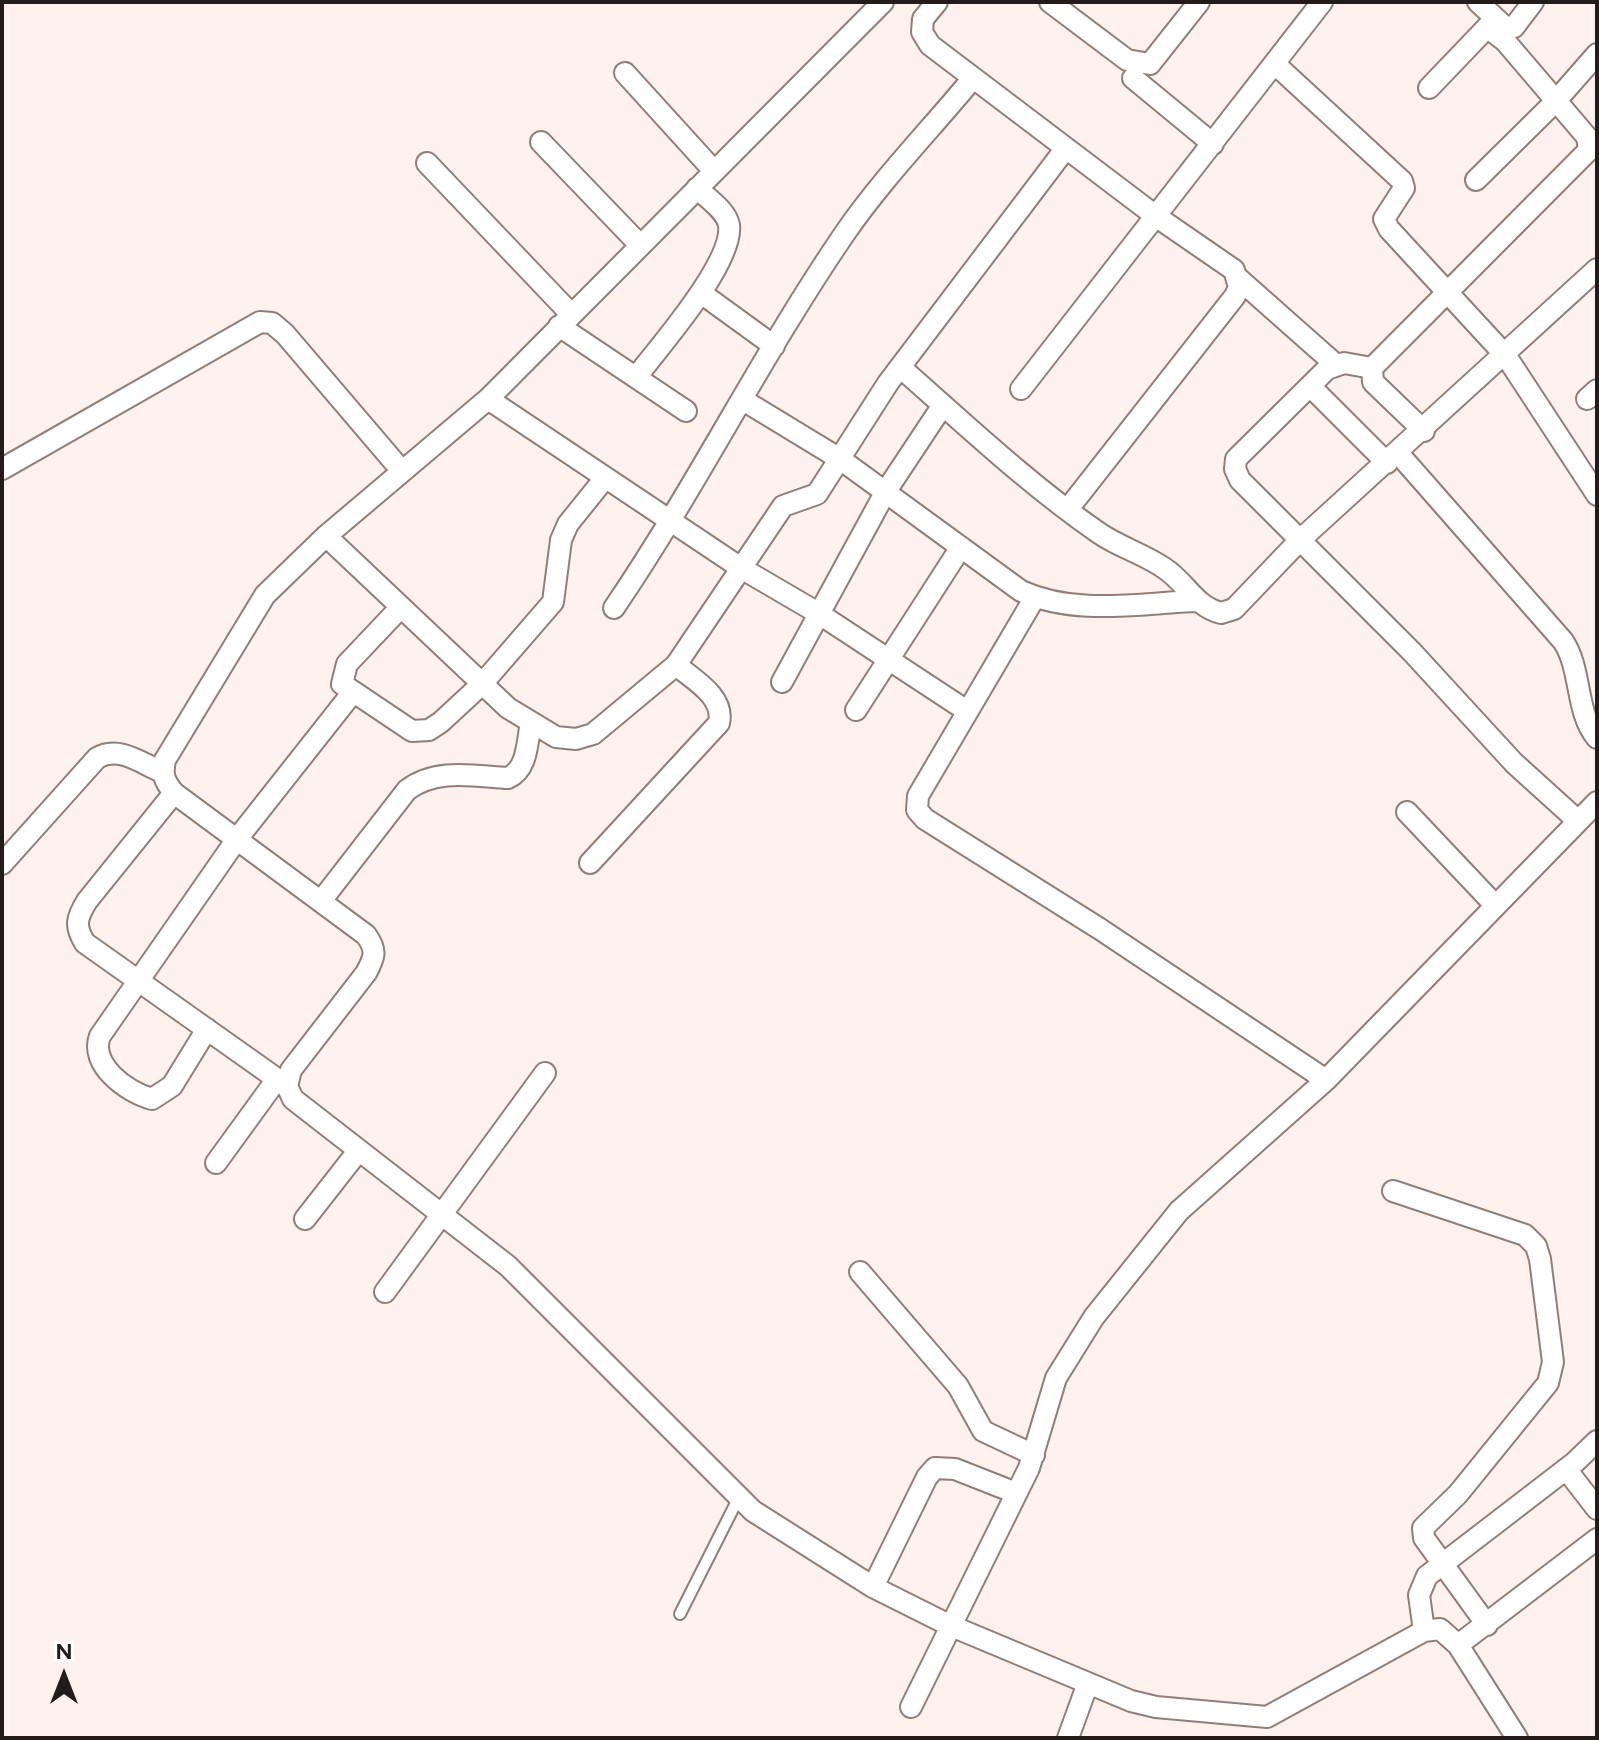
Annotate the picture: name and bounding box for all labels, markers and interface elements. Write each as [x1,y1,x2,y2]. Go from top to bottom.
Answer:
north arrow [24,1636,104,1716]
text: N [55,1638,73,1665]

